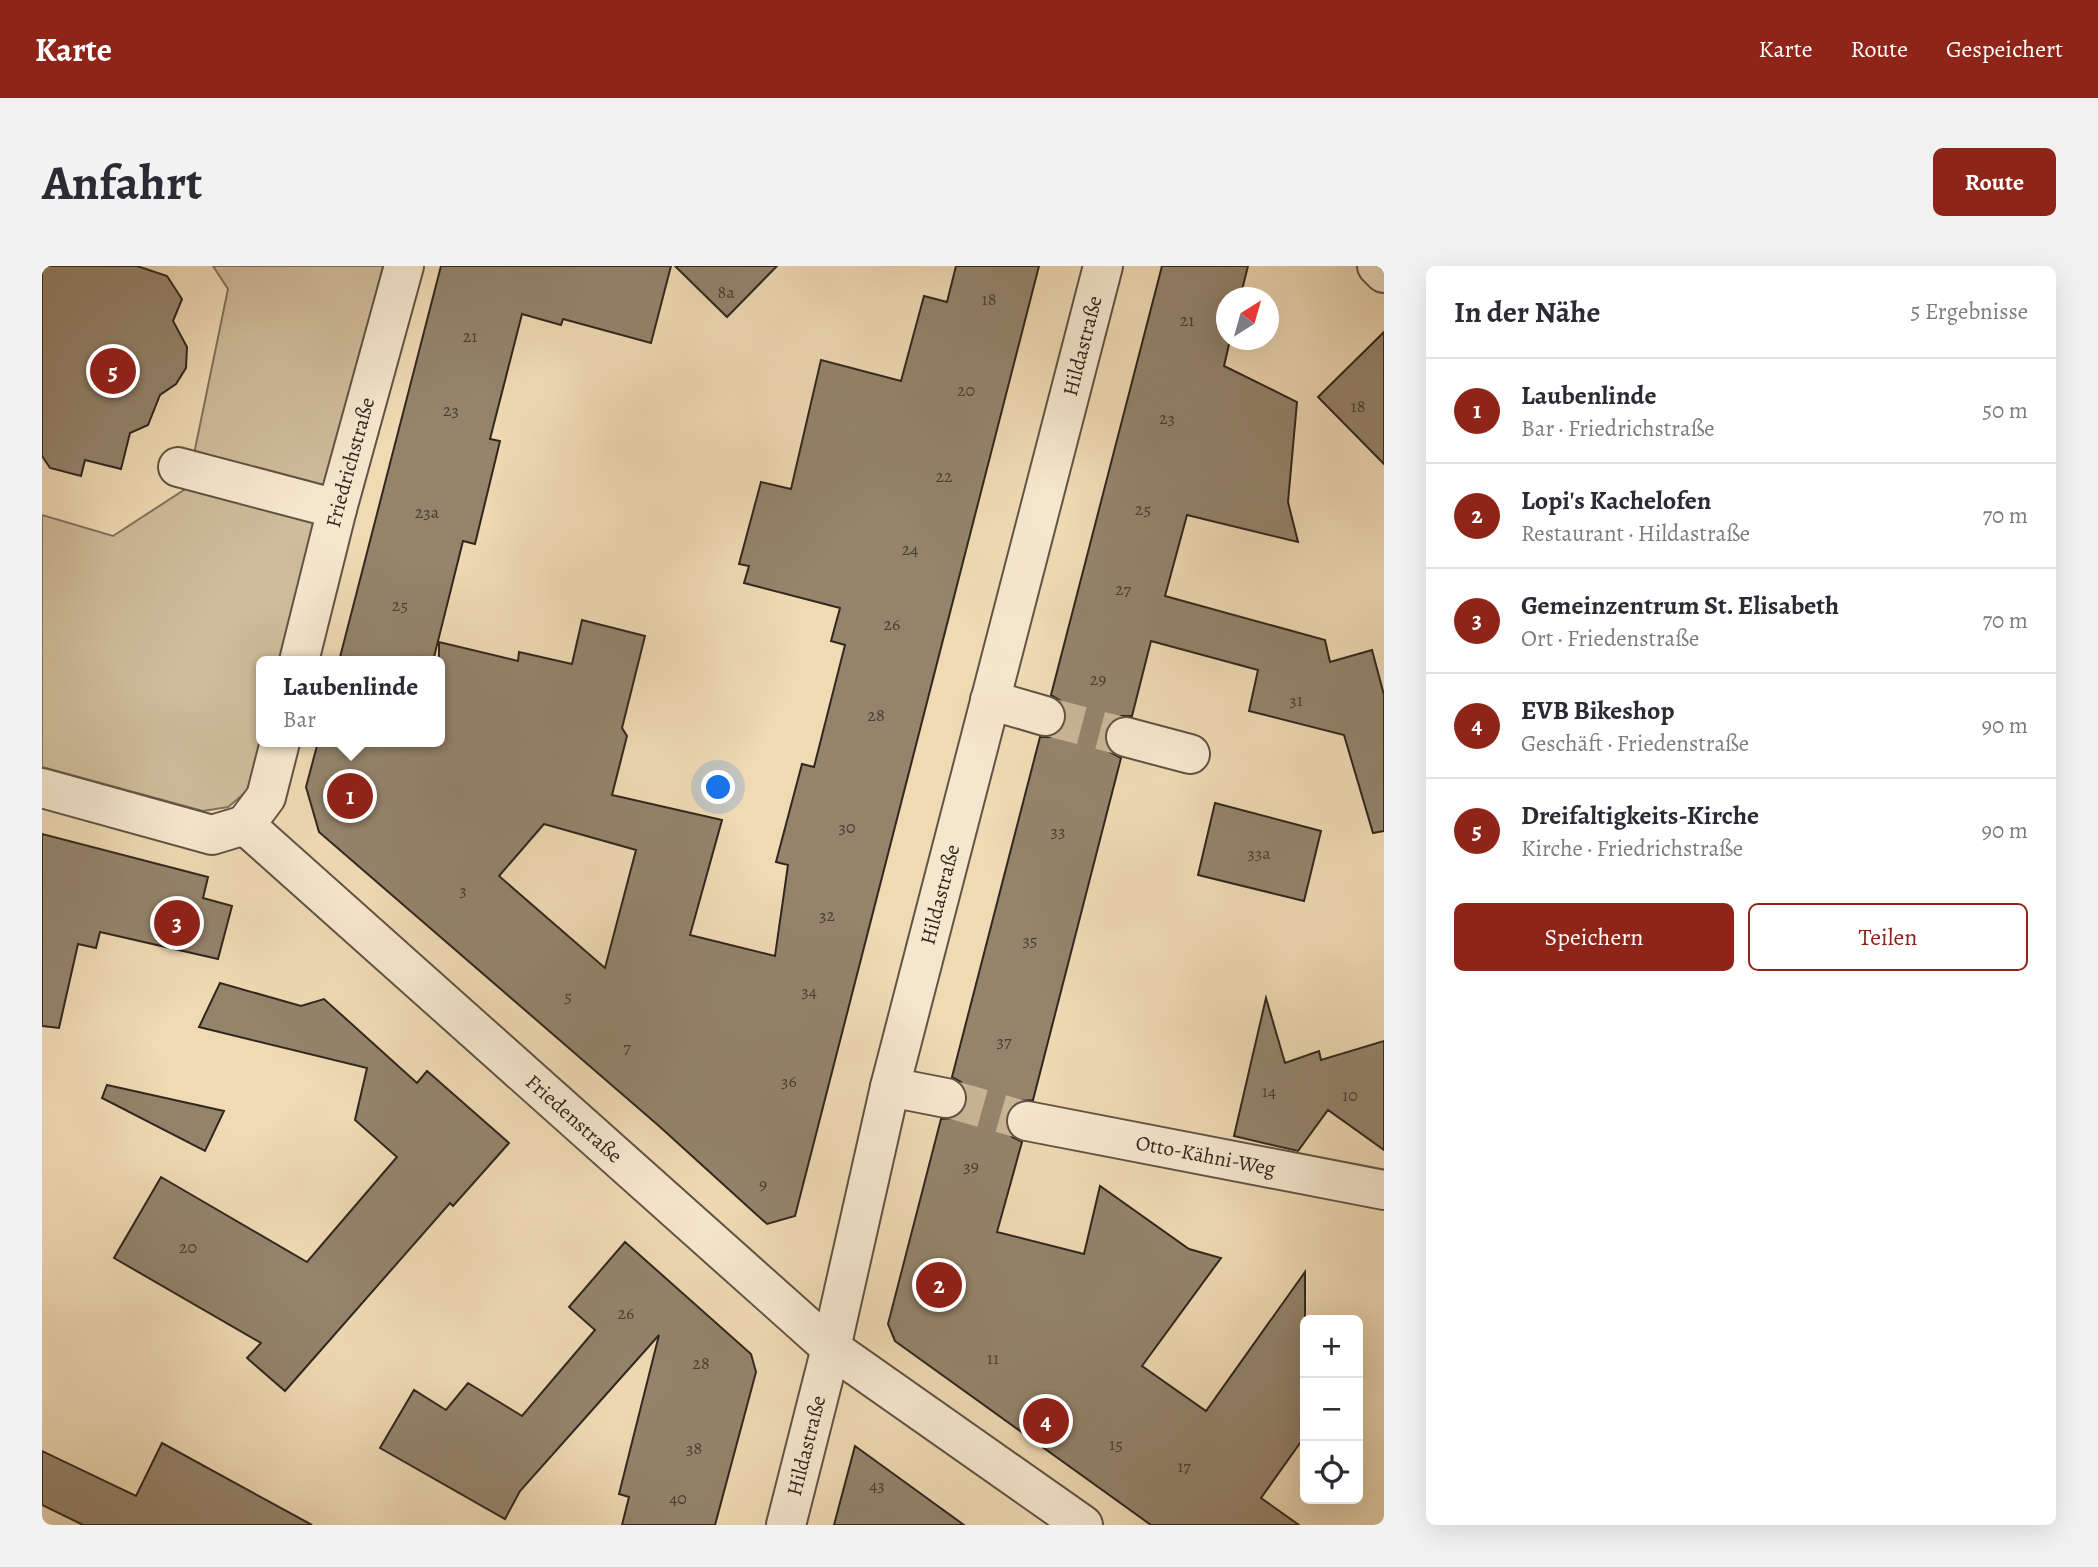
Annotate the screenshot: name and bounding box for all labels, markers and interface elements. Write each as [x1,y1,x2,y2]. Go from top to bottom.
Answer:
text: Karte [35,27,112,72]
text: Karte [1759,33,1812,65]
text: Route [1850,33,1908,65]
text: Gespeichert [1946,33,2063,65]
button: Route [1933,148,2056,216]
text: Anfahrt [42,149,202,216]
house number: 8a [717,280,735,304]
house number: 18 [982,287,996,311]
north arrow [1216,287,1279,350]
text: In der Nähe [1454,292,1600,332]
street label: Hildastraße [1056,293,1109,399]
text: 5 Ergebnisse [1910,296,2028,327]
house number: 21 [1180,308,1194,332]
house number: 21 [463,324,477,348]
pin: 5 [90,345,136,397]
house number: 20 [957,378,975,402]
text: Laubenlinde [1521,378,1657,413]
street label: Friedrichstraße [319,394,381,531]
house number: 18 [1351,394,1365,418]
text: 1 [1473,395,1481,426]
text: 50 m [1982,395,2028,426]
house number: 23 [443,398,459,422]
house number: 23 [1159,406,1175,430]
text: Bar · Friedrichstraße [1521,413,1715,444]
house number: 22 [935,464,953,488]
text: Lopi's Kachelofen [1521,483,1711,518]
house number: 25 [1135,497,1151,521]
house number: 23a [415,500,440,524]
text: 2 [1471,500,1483,531]
text: 70 m [1982,500,2028,531]
text: Restaurant · Hildastraße [1521,518,1750,549]
house number: 24 [902,537,918,561]
house number: 27 [1115,577,1131,601]
text: Gemeinzentrum St. Elisabeth [1521,588,1839,623]
house number: 25 [392,593,408,617]
text: 3 [1472,605,1482,636]
text: 70 m [1982,605,2028,636]
house number: 26 [884,612,900,636]
text: Ort · Friedenstraße [1521,623,1699,654]
popup [256,656,445,747]
house number: 29 [1090,667,1106,691]
text: Laubenlinde [283,669,418,704]
house number: 31 [1289,688,1303,712]
text: EVB Bikeshop [1521,693,1674,728]
house number: 28 [867,703,885,727]
text: Bar [283,704,316,735]
text: 4 [1472,710,1482,741]
text: 90 m [1982,710,2028,741]
text: Geschäft · Friedenstraße [1521,728,1749,759]
pin: 1 [327,770,373,822]
your location [701,770,735,804]
text: Dreifaltigkeits-Kirche [1521,798,1759,833]
house number: 30 [838,815,856,839]
text: 5 [1472,815,1482,846]
text: 90 m [1982,815,2028,846]
house number: 33 [1051,819,1065,843]
text: Kirche · Friedrichstraße [1521,833,1743,864]
street label: Hildastraße [913,841,966,948]
house number: 33a [1247,841,1271,865]
house number: 3 [459,878,467,902]
pin: 3 [154,897,200,949]
house number: 32 [819,903,835,927]
button: Speichern [1454,903,1734,971]
button: Teilen [1748,903,2028,971]
house number: 35 [1022,928,1038,952]
house number: 34 [801,979,817,1003]
house number: 5 [564,984,572,1008]
house number: 37 [996,1029,1012,1053]
house number: 7 [623,1035,631,1059]
street label: Friedenstraße [520,1068,628,1169]
house number: 36 [781,1069,797,1093]
house number: 14 [1262,1079,1276,1103]
house number: 10 [1342,1083,1358,1107]
street label: Otto-Kähni-Weg [1133,1128,1278,1183]
house number: 39 [963,1154,979,1178]
house number: 9 [759,1172,767,1196]
house number: 20 [179,1235,197,1259]
pin: 2 [916,1259,962,1311]
house number: 26 [618,1301,634,1325]
map controls [1300,1315,1363,1504]
button: + [1300,1315,1363,1378]
house number: 11 [987,1346,999,1370]
house number: 28 [692,1351,710,1375]
button: − [1300,1378,1363,1441]
street label: Hildastraße [780,1392,832,1499]
pin: 4 [1023,1395,1069,1447]
house number: 15 [1109,1432,1123,1456]
house number: 38 [686,1436,702,1460]
button: locate [1300,1441,1363,1504]
house number: 17 [1177,1454,1191,1478]
house number: 43 [869,1473,885,1497]
house number: 40 [669,1486,687,1510]

